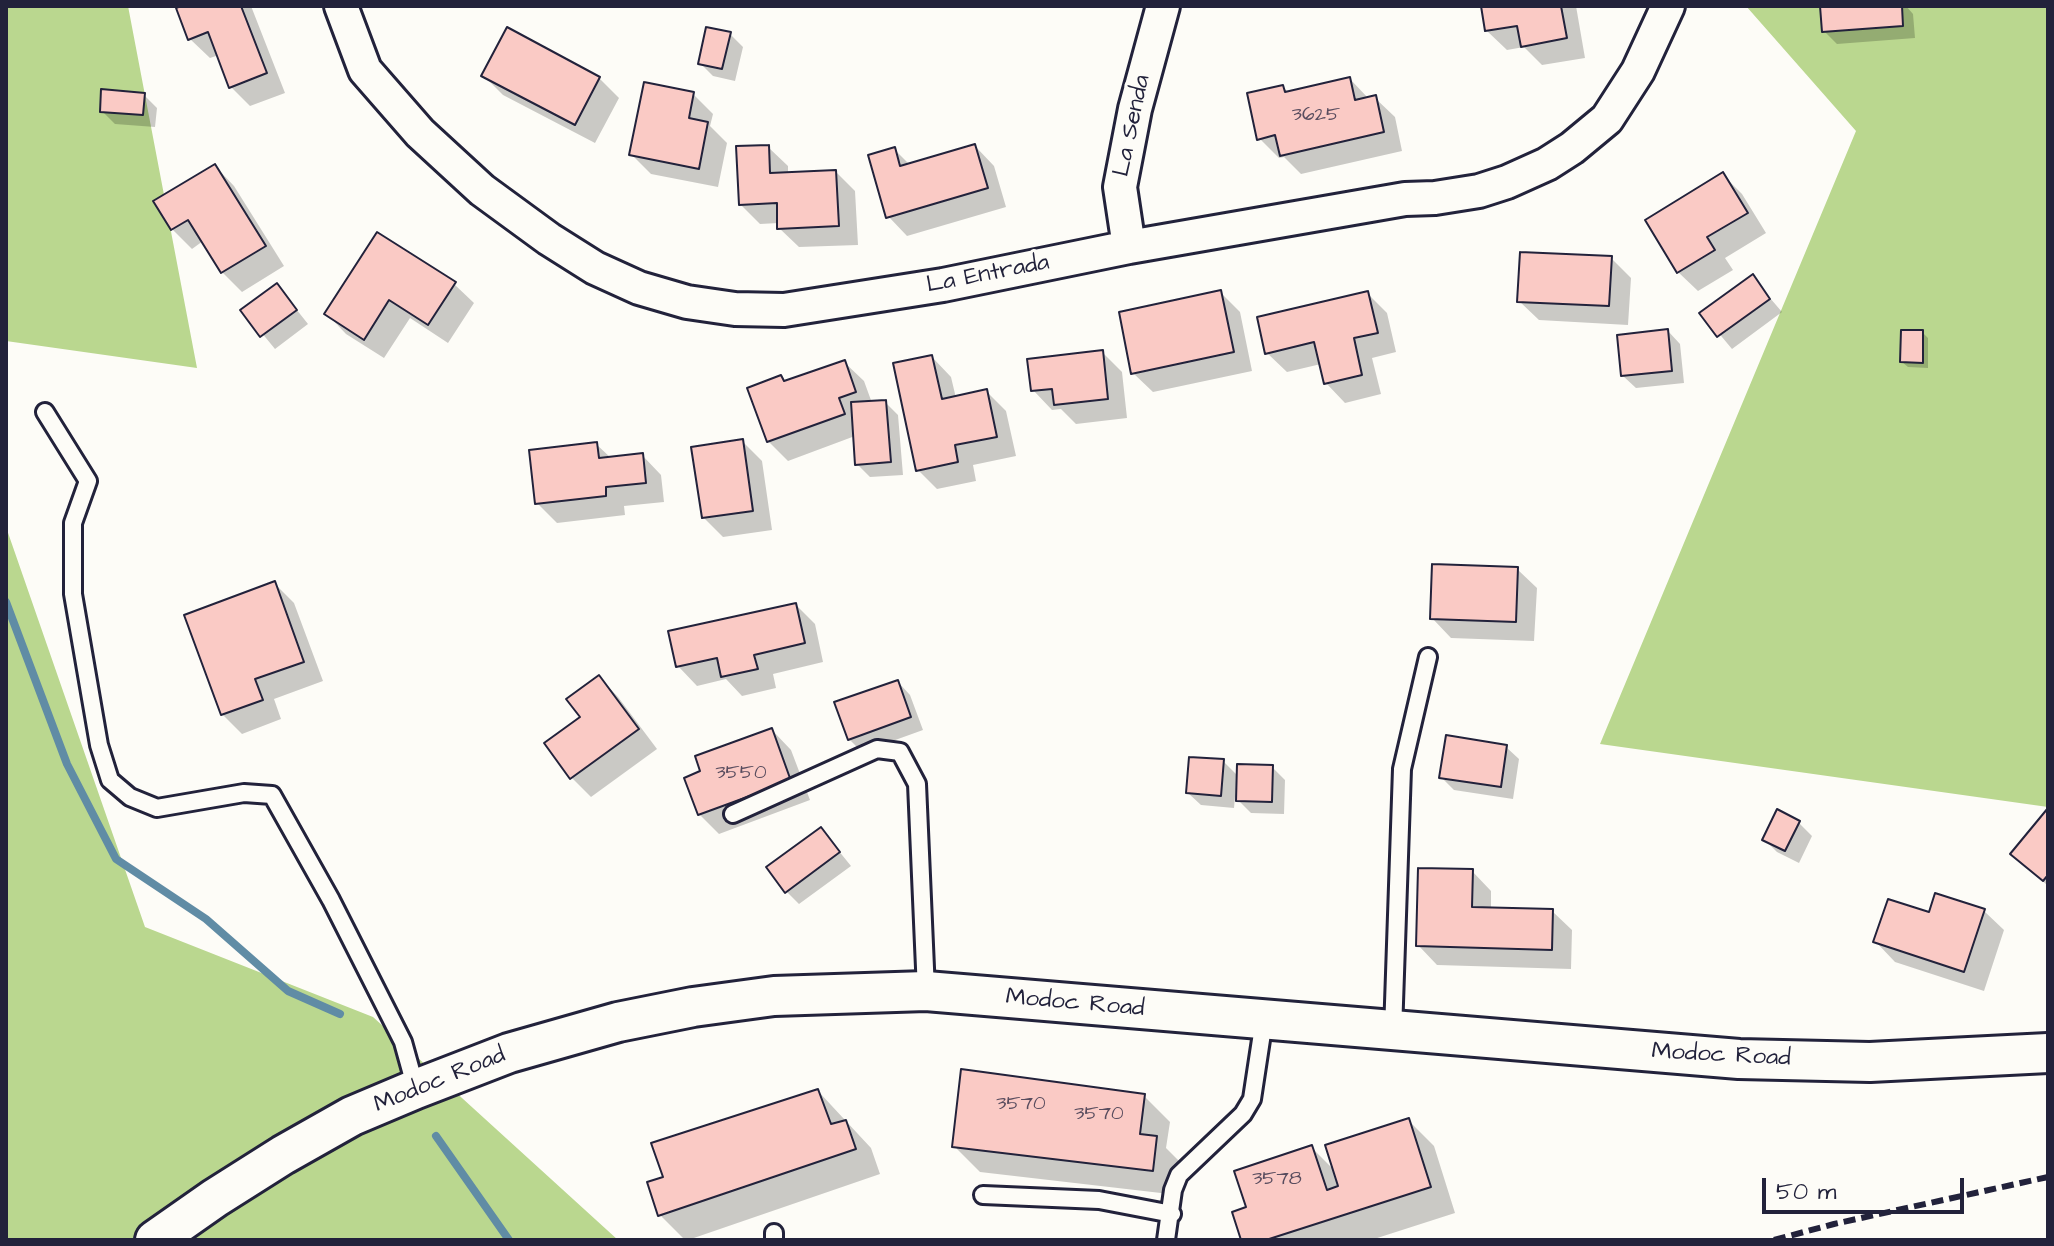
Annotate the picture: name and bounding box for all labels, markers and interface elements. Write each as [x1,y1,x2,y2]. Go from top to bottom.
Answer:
street label: La Senda [1108,72,1158,180]
house number: 3625 [1292,104,1340,128]
street label: La Entrada [924,249,1052,301]
house number: 3550 [715,762,767,786]
street label: Modoc Road [1004,984,1146,1024]
street label: Modoc Road [1651,1038,1791,1074]
street label: Modoc Road [370,1042,510,1120]
house number: 3570 [996,1093,1046,1117]
house number: 3570 [1074,1103,1124,1127]
scale bar [1766,1162,1968,1212]
house number: 3578 [1252,1168,1302,1192]
text: 50 m [1776,1175,1836,1209]

